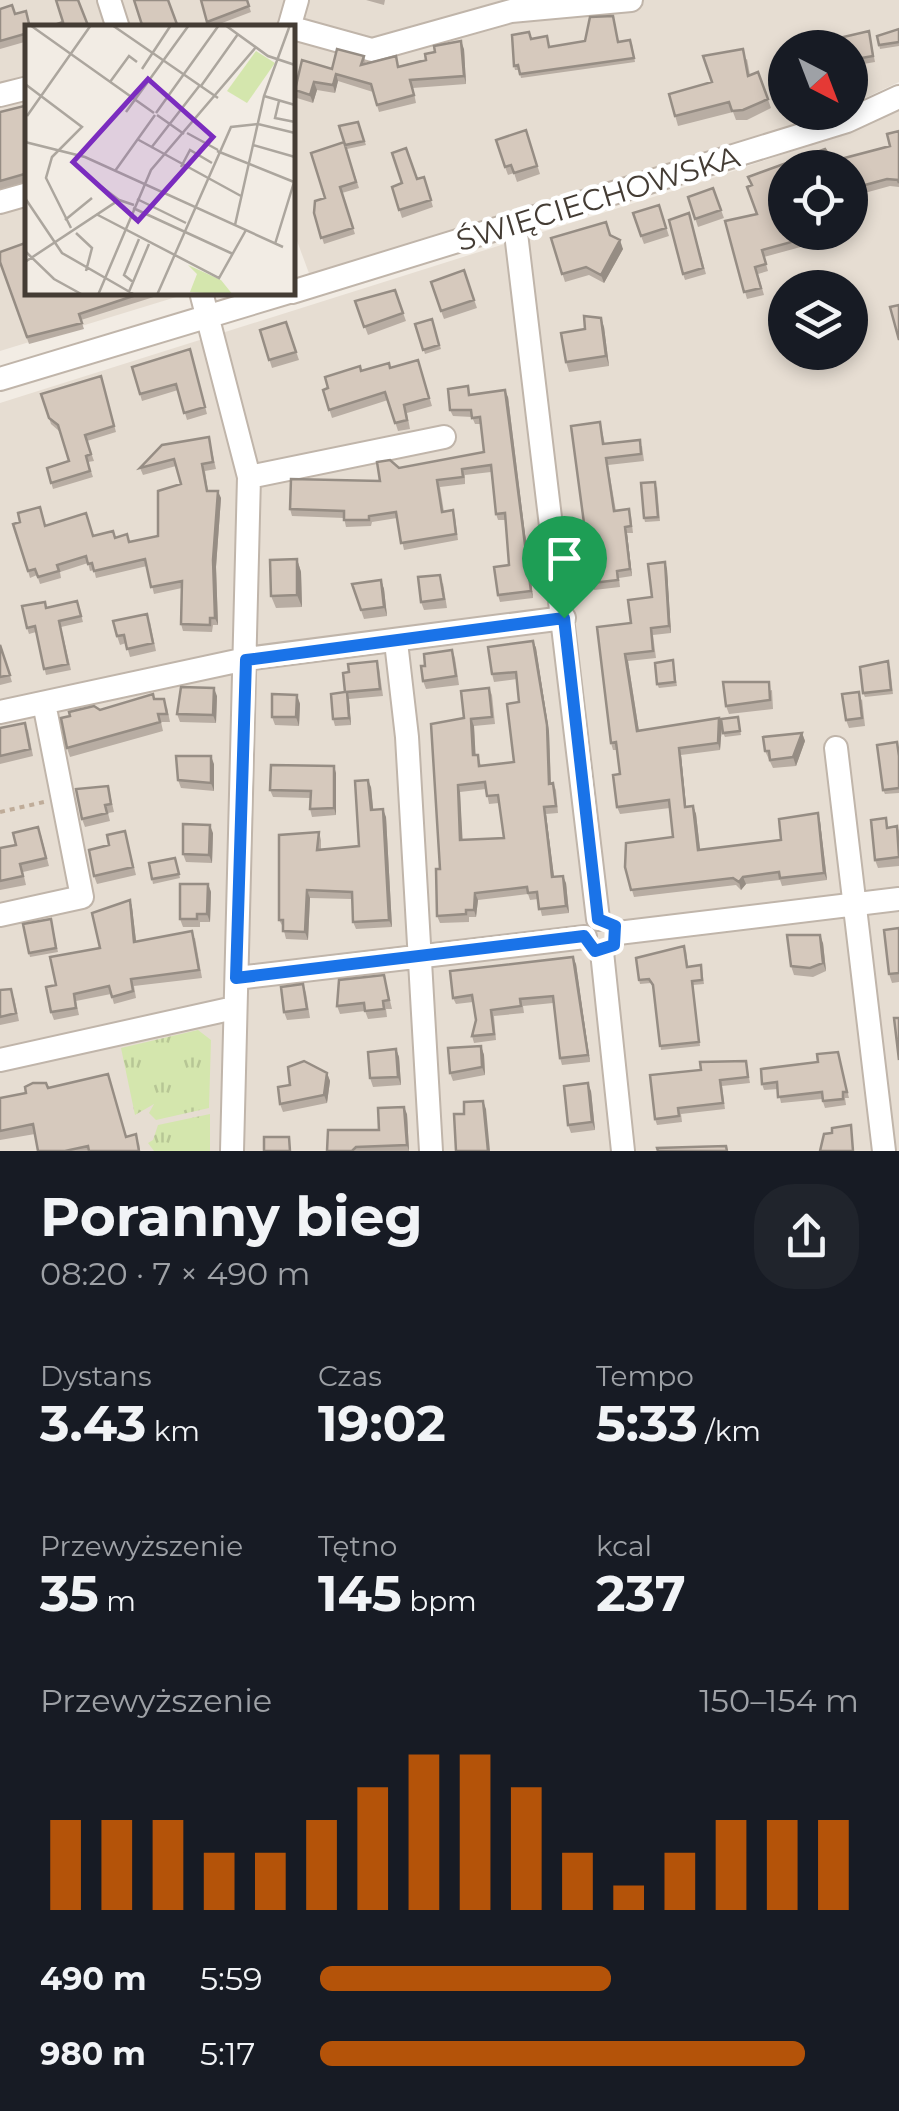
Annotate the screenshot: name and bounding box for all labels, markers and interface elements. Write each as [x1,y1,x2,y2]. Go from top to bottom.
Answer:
inset map [25,25,295,295]
north arrow [768,30,868,130]
map controls [768,30,868,370]
street label: ŚWIĘCIECHOWSKA [452,138,744,259]
button: locate [768,150,868,250]
button: layers [768,270,868,370]
pin [522,516,607,619]
icon: arrive [537,531,592,586]
text: Poranny bieg [40,1183,423,1250]
button: share [754,1184,859,1289]
text: 08:20 · 7 × 490 m [40,1254,310,1293]
text: Dystans [40,1359,152,1393]
text: Czas [318,1359,382,1393]
text: Tempo [596,1359,694,1393]
text: 3.43 [40,1393,146,1454]
text: 19:02 [318,1393,446,1454]
text: 5:33 [596,1393,698,1454]
text: km [146,1414,200,1448]
text: /km [698,1414,761,1448]
text: Przewyższenie [40,1529,243,1563]
text: Tętno [318,1529,397,1563]
text: kcal [596,1529,652,1563]
text: 35 [40,1563,99,1624]
text: 145 [318,1563,402,1624]
text: 237 [596,1563,686,1624]
text: m [99,1584,136,1618]
text: bpm [402,1584,477,1618]
text: Przewyższenie [40,1681,272,1720]
text: 150–154 m [699,1681,859,1720]
text: 490 m [40,1959,147,1998]
text: 5:59 [200,1959,263,1998]
text: 980 m [40,2034,146,2073]
text: 5:17 [200,2034,255,2073]

